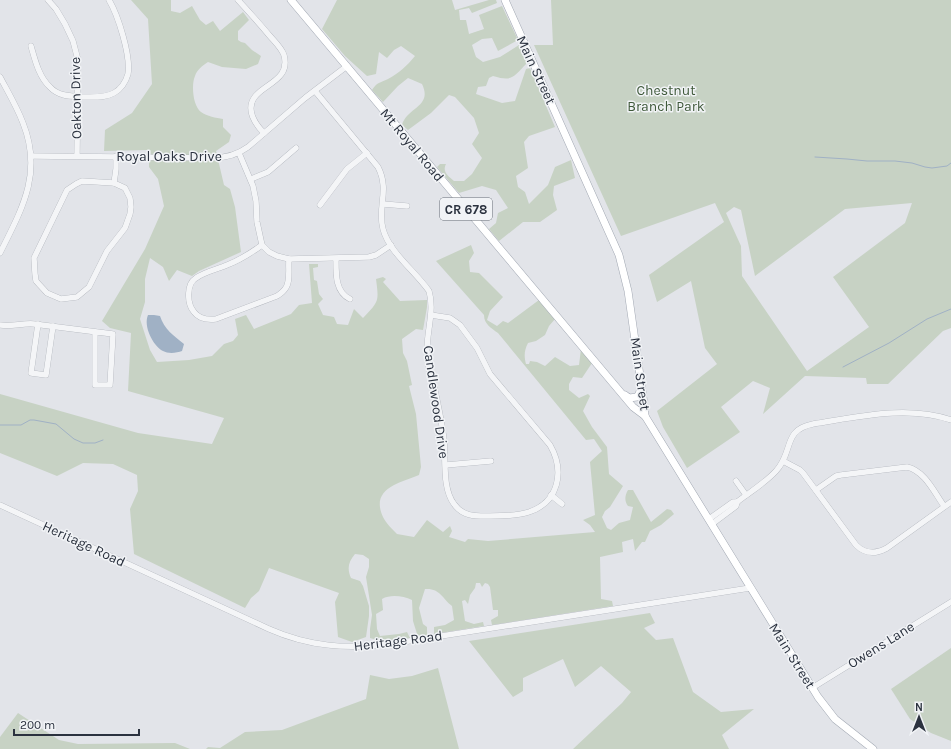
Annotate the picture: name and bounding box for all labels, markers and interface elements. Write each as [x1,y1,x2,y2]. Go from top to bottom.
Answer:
street label: Main Street [513,33,559,107]
street label: Oakton Drive [67,57,85,139]
park label: Chestnut Branch Park [627,82,705,115]
street label: Mt Royal Road [376,105,448,185]
street label: Royal Oaks Drive [116,148,222,165]
road number: CR 678 [440,198,492,220]
street label: Main Street [626,336,654,412]
street label: Candlewood Drive [420,344,452,460]
street label: Heritage Road [40,517,128,571]
street label: Owens Lane [845,618,917,672]
street label: Main Street [765,620,819,692]
street label: Heritage Road [353,627,443,655]
north arrow [899,697,939,737]
text: N [915,701,923,714]
scale bar [14,711,139,737]
text: 200 m [20,718,55,732]

